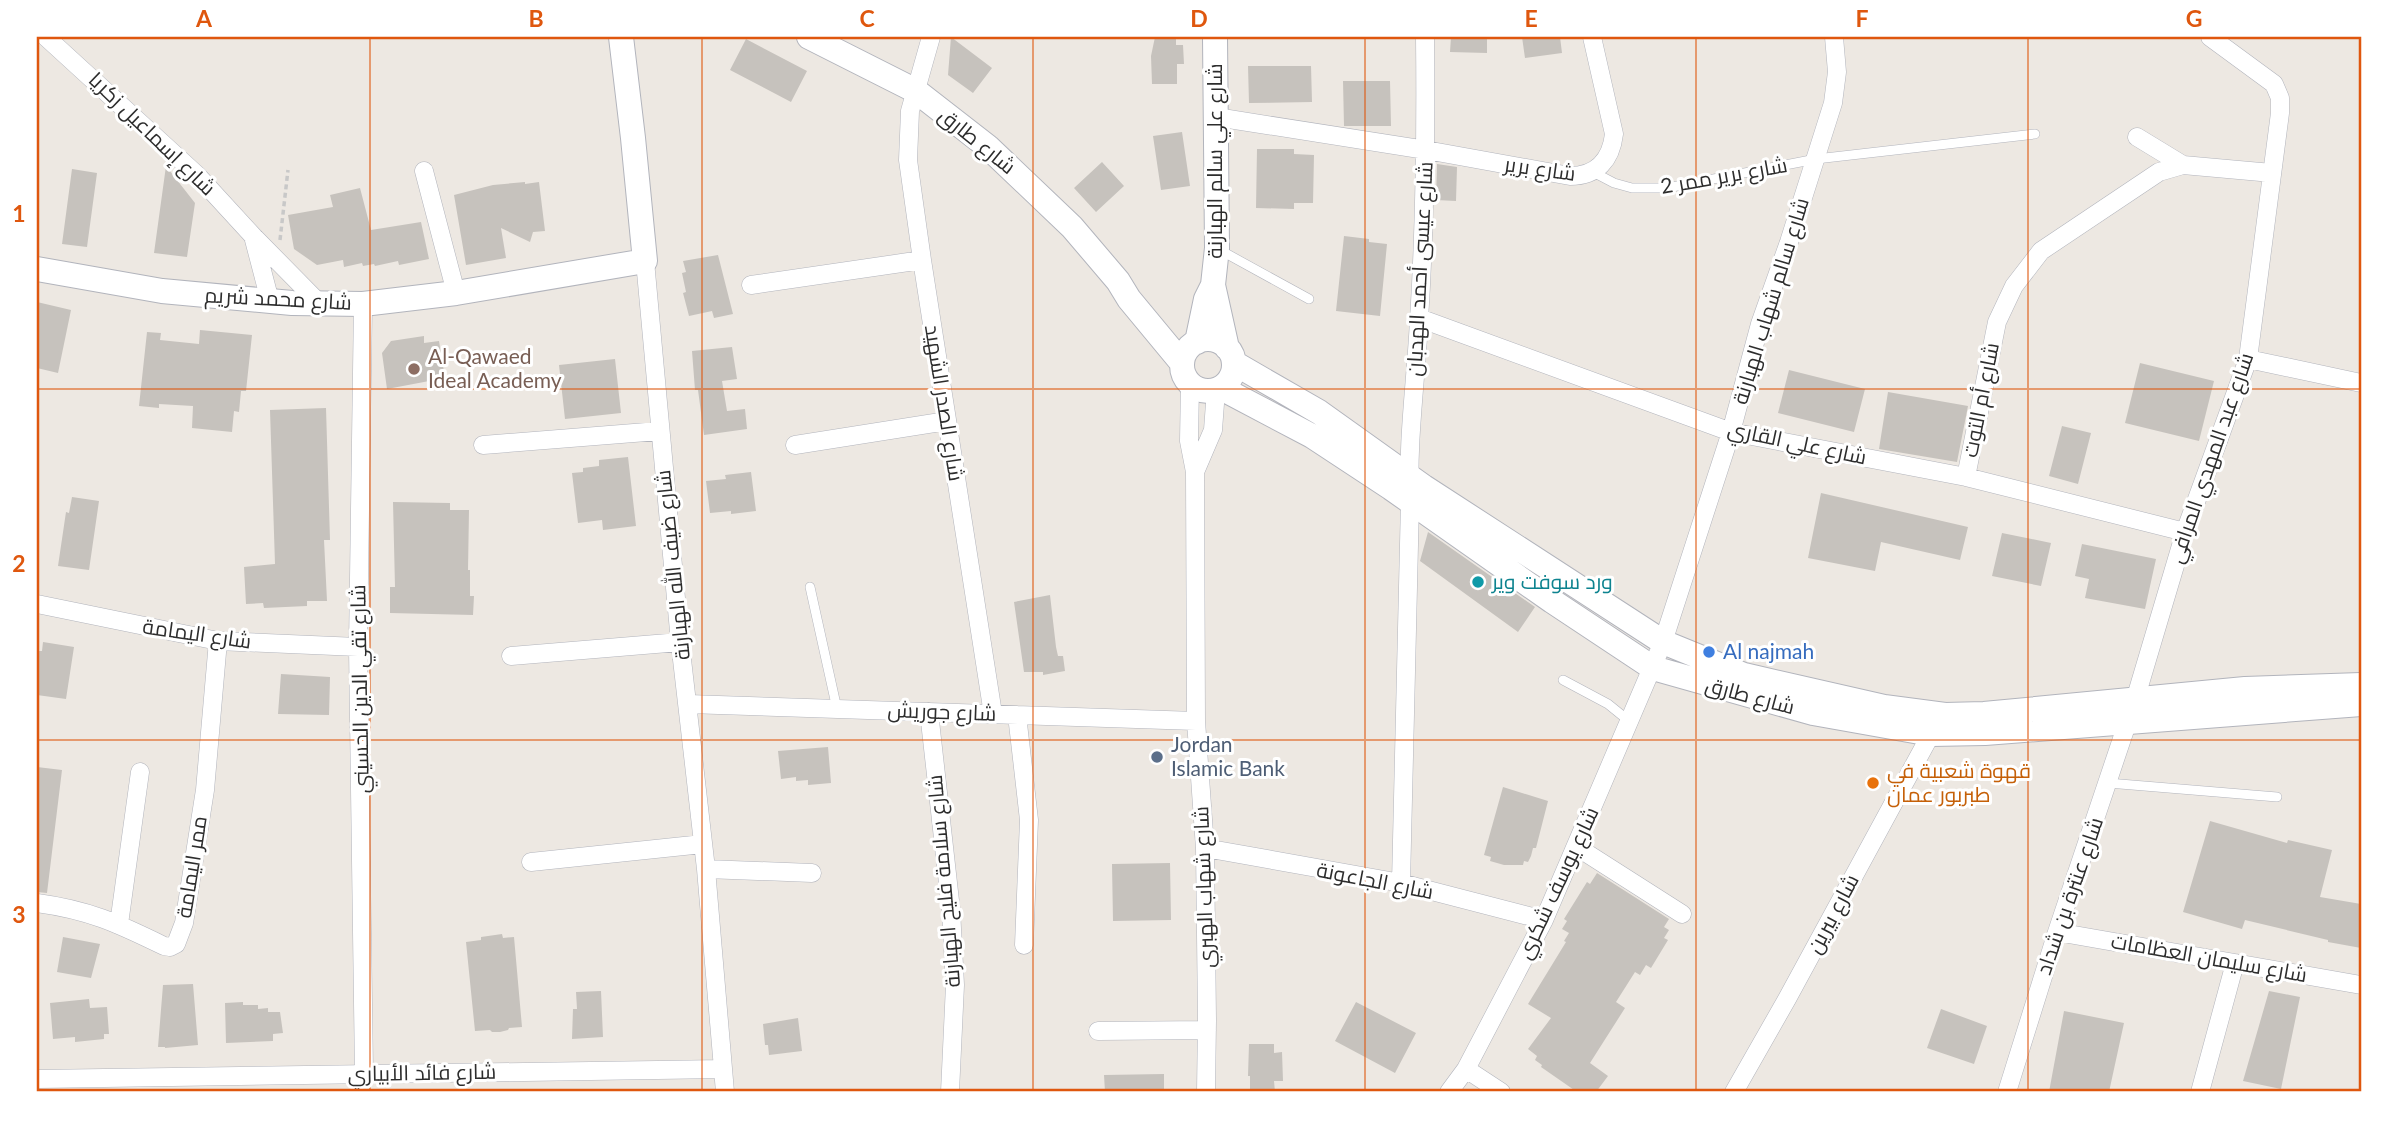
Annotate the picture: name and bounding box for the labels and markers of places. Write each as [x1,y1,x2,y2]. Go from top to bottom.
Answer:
place label: Al-Qawaed Ideal Academy [428,343,562,392]
marker: Al-Qawaed Ideal Academy [406,361,422,377]
place label: ورد سوفت وير [1491,568,1613,594]
marker: ورد سوفت وير [1470,574,1486,590]
place label: Al najmah [1723,638,1814,663]
marker: Al najmah [1701,644,1717,660]
place label: Jordan Islamic Bank [1171,731,1285,780]
marker: Jordan Islamic Bank [1149,749,1165,765]
place label: قهوة شعبية في طبربور عمان [1887,757,2031,808]
marker: قهوة شعبية في طبربور عمان [1865,775,1881,791]

